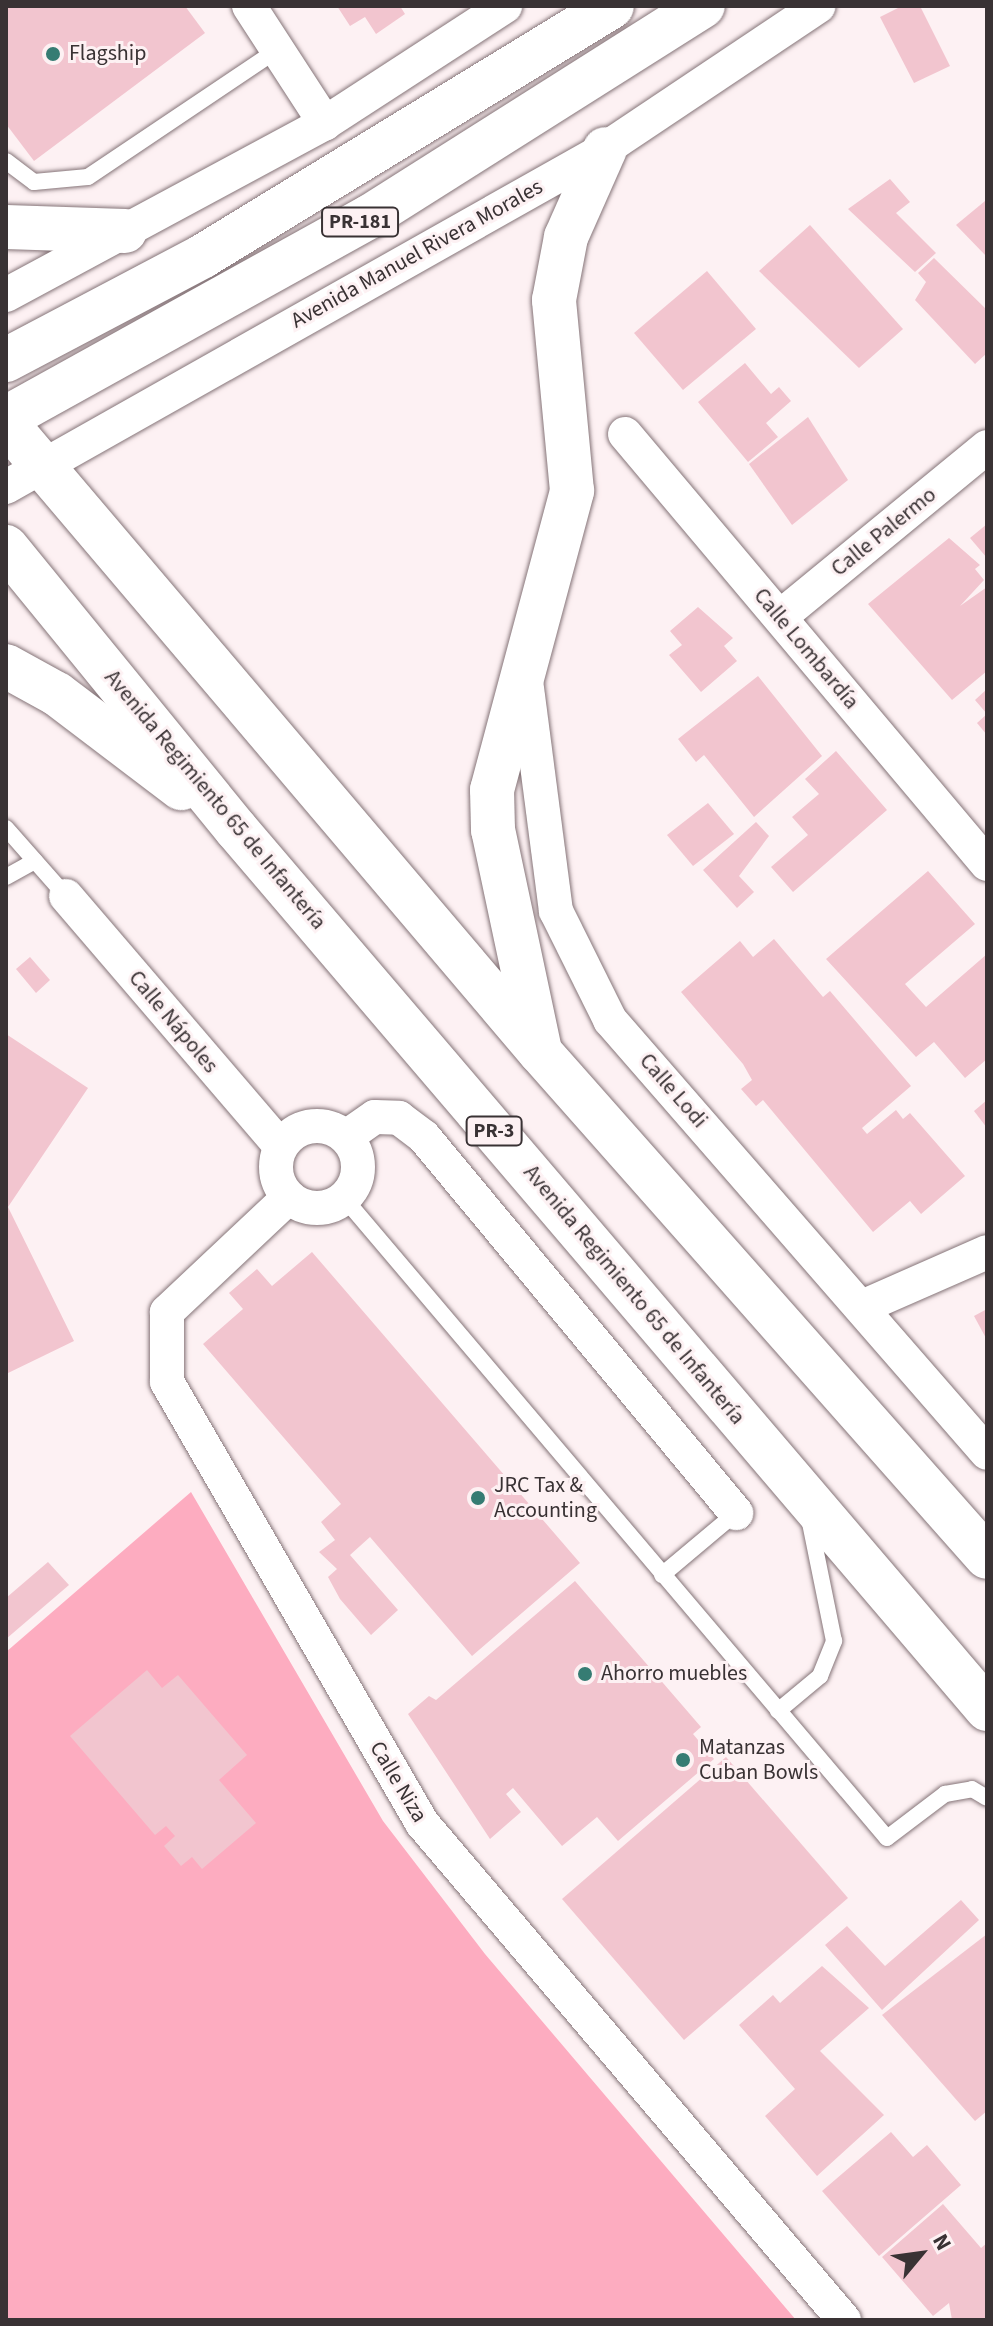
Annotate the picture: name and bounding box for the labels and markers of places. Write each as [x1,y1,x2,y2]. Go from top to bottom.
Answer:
place label: Flagship [69,41,146,67]
marker: Flagship [44,45,62,63]
place label: JRC Tax & Accounting [494,1472,597,1524]
marker: JRC Tax & Accounting [469,1489,487,1507]
place label: Ahorro muebles [601,1661,747,1687]
marker: Ahorro muebles [576,1665,594,1683]
place label: Matanzas Cuban Bowls [699,1734,818,1786]
marker: Matanzas Cuban Bowls [674,1751,692,1769]

